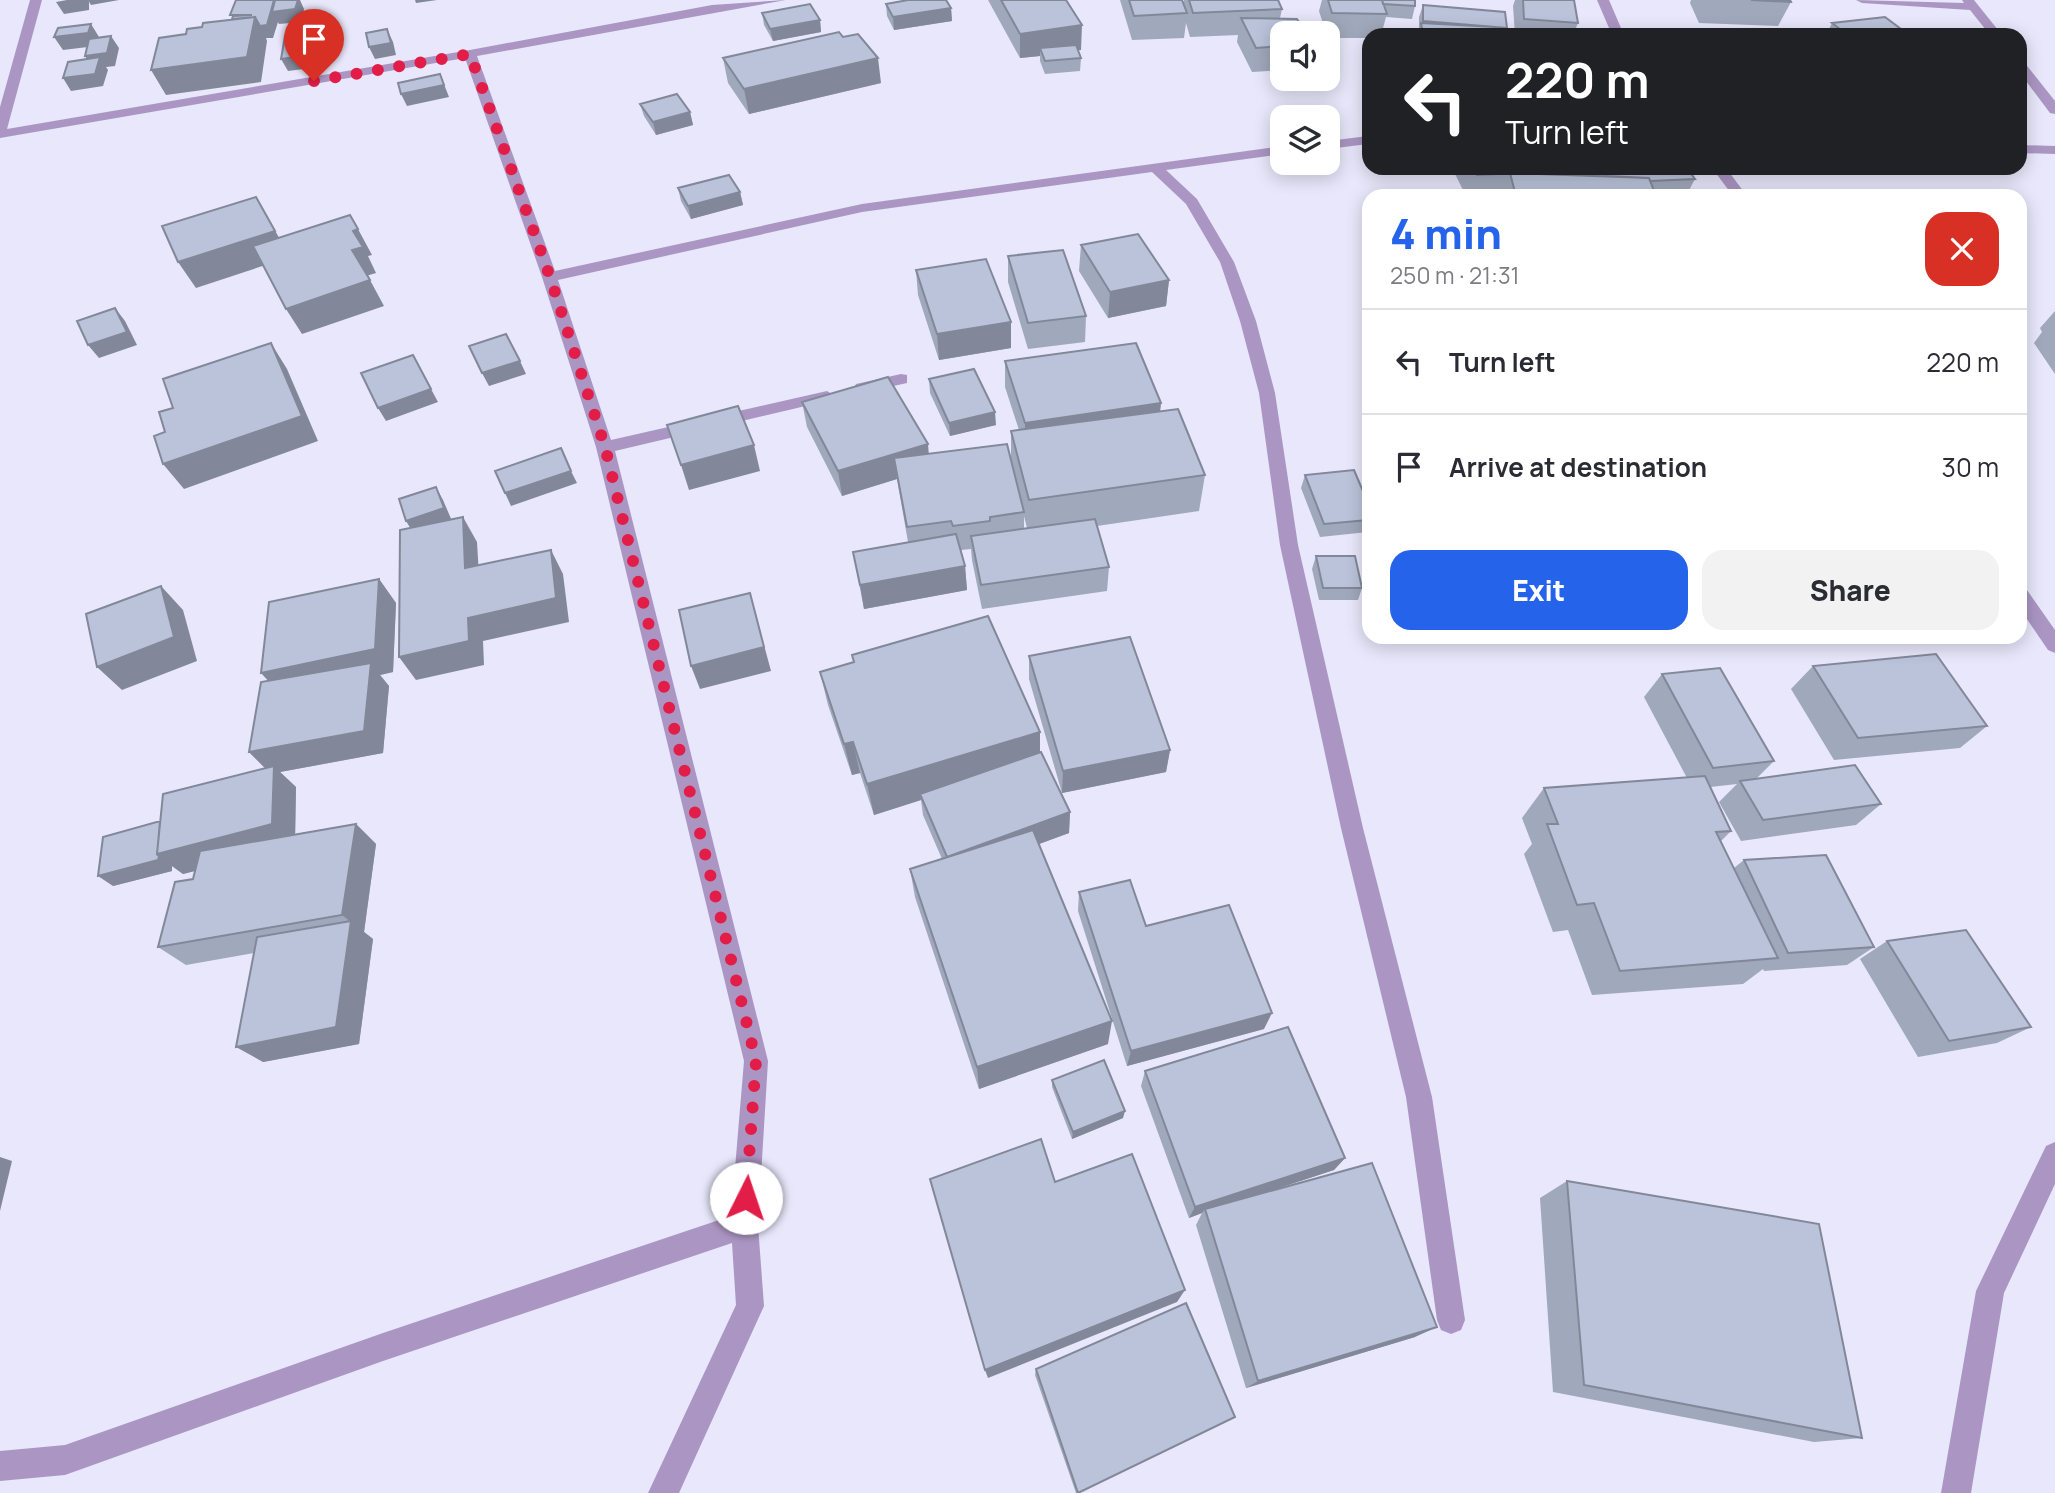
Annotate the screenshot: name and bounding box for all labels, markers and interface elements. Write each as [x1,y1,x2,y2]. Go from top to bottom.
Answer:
pin [284,9,344,81]
icon: arrive [295,20,333,58]
map controls [1270,21,1340,175]
button: sound [1270,21,1340,91]
text: 220 m [1505,46,1649,113]
icon: left [1390,56,1481,147]
button: layers [1270,105,1340,175]
text: Turn left [1505,110,1629,154]
text: 4 min [1390,204,1502,262]
button: close [1925,212,1999,286]
text: 250 m · 21:31 [1390,259,1520,291]
icon: left [1390,343,1428,381]
text: Turn left [1449,344,1556,380]
text: 220 m [1926,344,1999,380]
icon: arrive [1390,448,1428,486]
text: Arrive at destination [1449,449,1707,485]
text: 30 m [1942,449,1999,485]
button: Exit [1390,550,1688,630]
button: Share [1702,550,1999,630]
position arrow [709,1161,783,1235]

